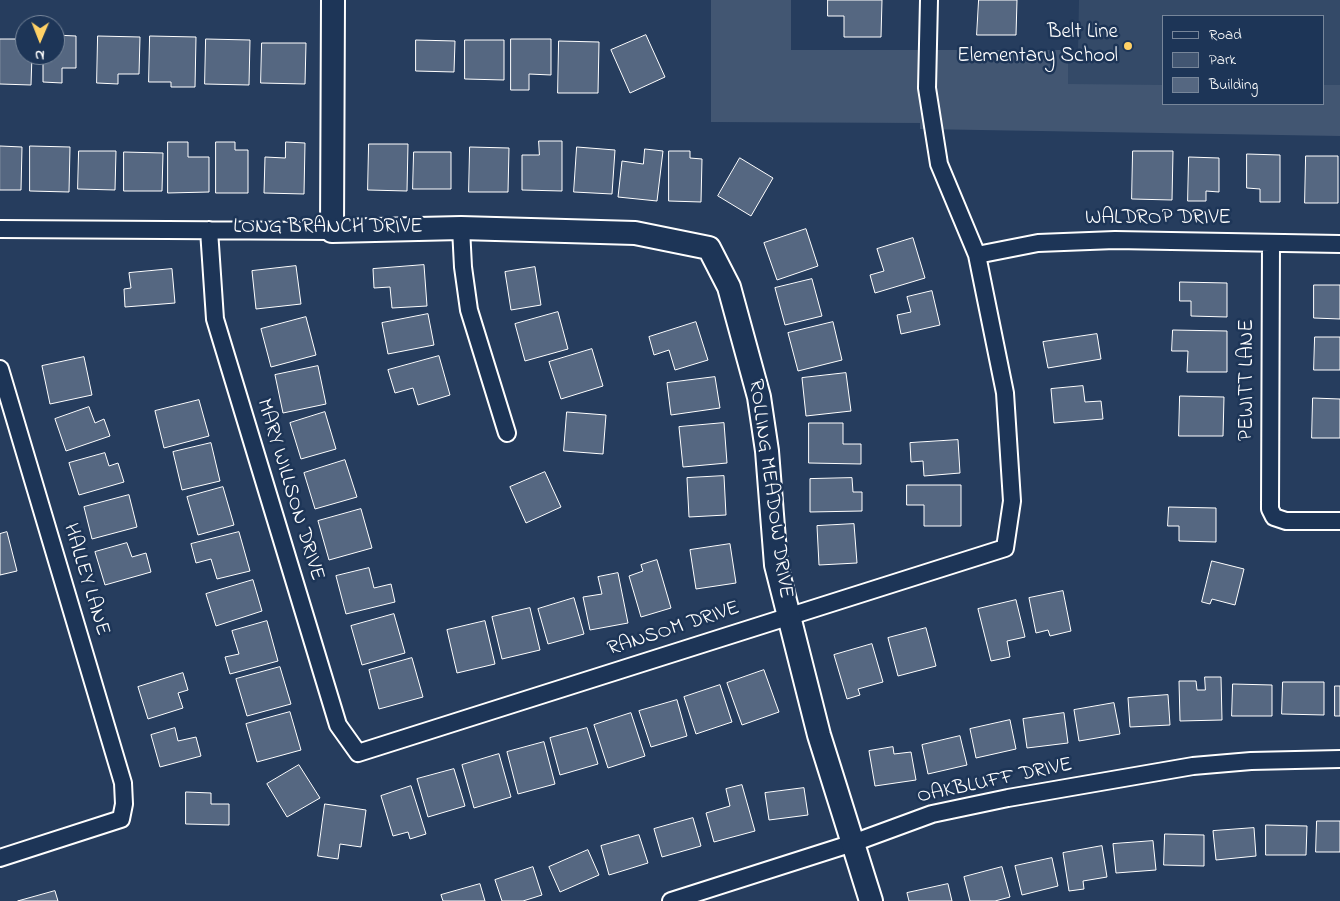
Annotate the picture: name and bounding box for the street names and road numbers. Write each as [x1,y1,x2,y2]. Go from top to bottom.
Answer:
street label: WALDROP DRIVE [1085,207,1231,233]
street label: LONG BRANCH DRIVE [233,216,423,242]
street label: PEWITT LANE [1236,319,1262,441]
street label: ROLLING MEADOW DRIVE [741,378,797,600]
street label: MARY WILLSON DRIVE [249,396,329,584]
street label: HALLEY LANE [56,521,114,639]
street label: RANSOM DRIVE [605,597,743,663]
street label: OAKBLUFF DRIVE [915,753,1075,811]

